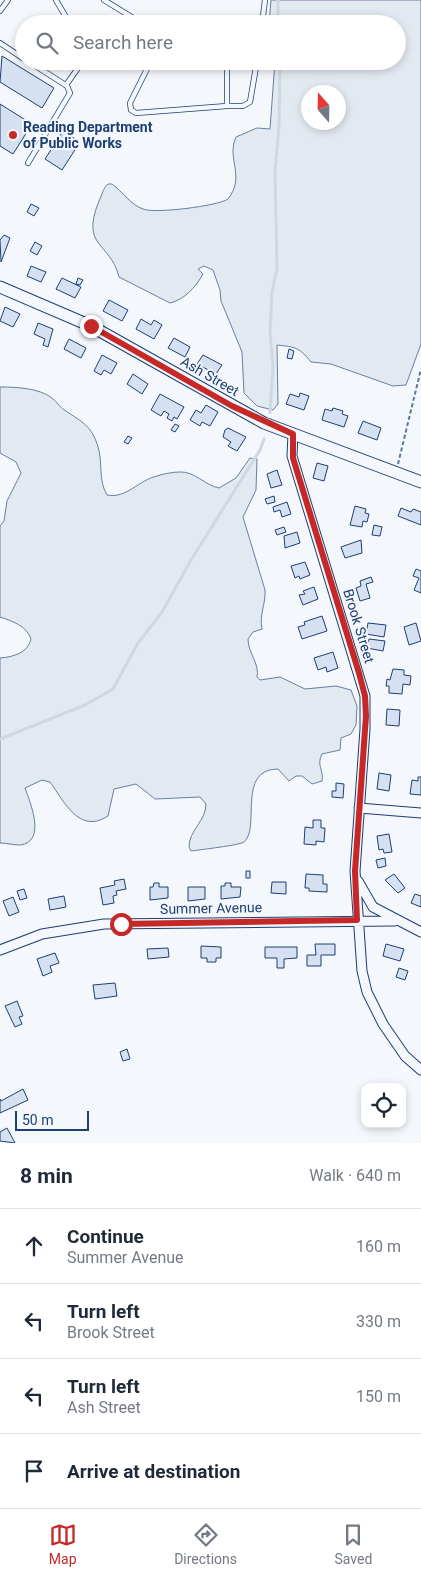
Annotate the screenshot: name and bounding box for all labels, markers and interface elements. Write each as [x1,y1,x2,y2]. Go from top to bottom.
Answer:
search box [15,15,406,70]
icon: search [33,29,61,57]
text: Search here [73,31,173,54]
north arrow [301,85,346,130]
place label: Reading Department of Public Works [23,119,153,151]
marker: Reading Department of Public Works [7,129,19,141]
route end [80,315,103,338]
street label: Ash Street [178,353,242,399]
street label: Brook Street [340,587,378,665]
street label: Summer Avenue [160,899,262,917]
route start [110,913,133,936]
map controls [361,1083,406,1128]
button: locate [361,1083,406,1128]
scale bar [15,1108,89,1131]
text: 50 m [22,1112,54,1128]
text: 8 min [20,1164,73,1188]
text: Walk · 640 m [309,1166,401,1185]
text: Continue [67,1225,144,1248]
icon: ahead [20,1232,48,1260]
text: 160 m [356,1237,401,1256]
text: Summer Avenue [67,1248,184,1267]
text: Turn left [67,1300,140,1323]
icon: left [20,1307,48,1335]
text: 330 m [356,1312,401,1331]
text: Brook Street [67,1323,155,1342]
text: Turn left [67,1375,140,1398]
icon: left [20,1382,48,1410]
text: 150 m [356,1387,401,1406]
text: Ash Street [67,1398,141,1417]
icon: arrive [20,1457,48,1485]
text: Arrive at destination [67,1460,240,1483]
tab: Map [49,1521,77,1567]
tab: Directions [174,1521,237,1567]
tab: Saved [334,1521,372,1567]

